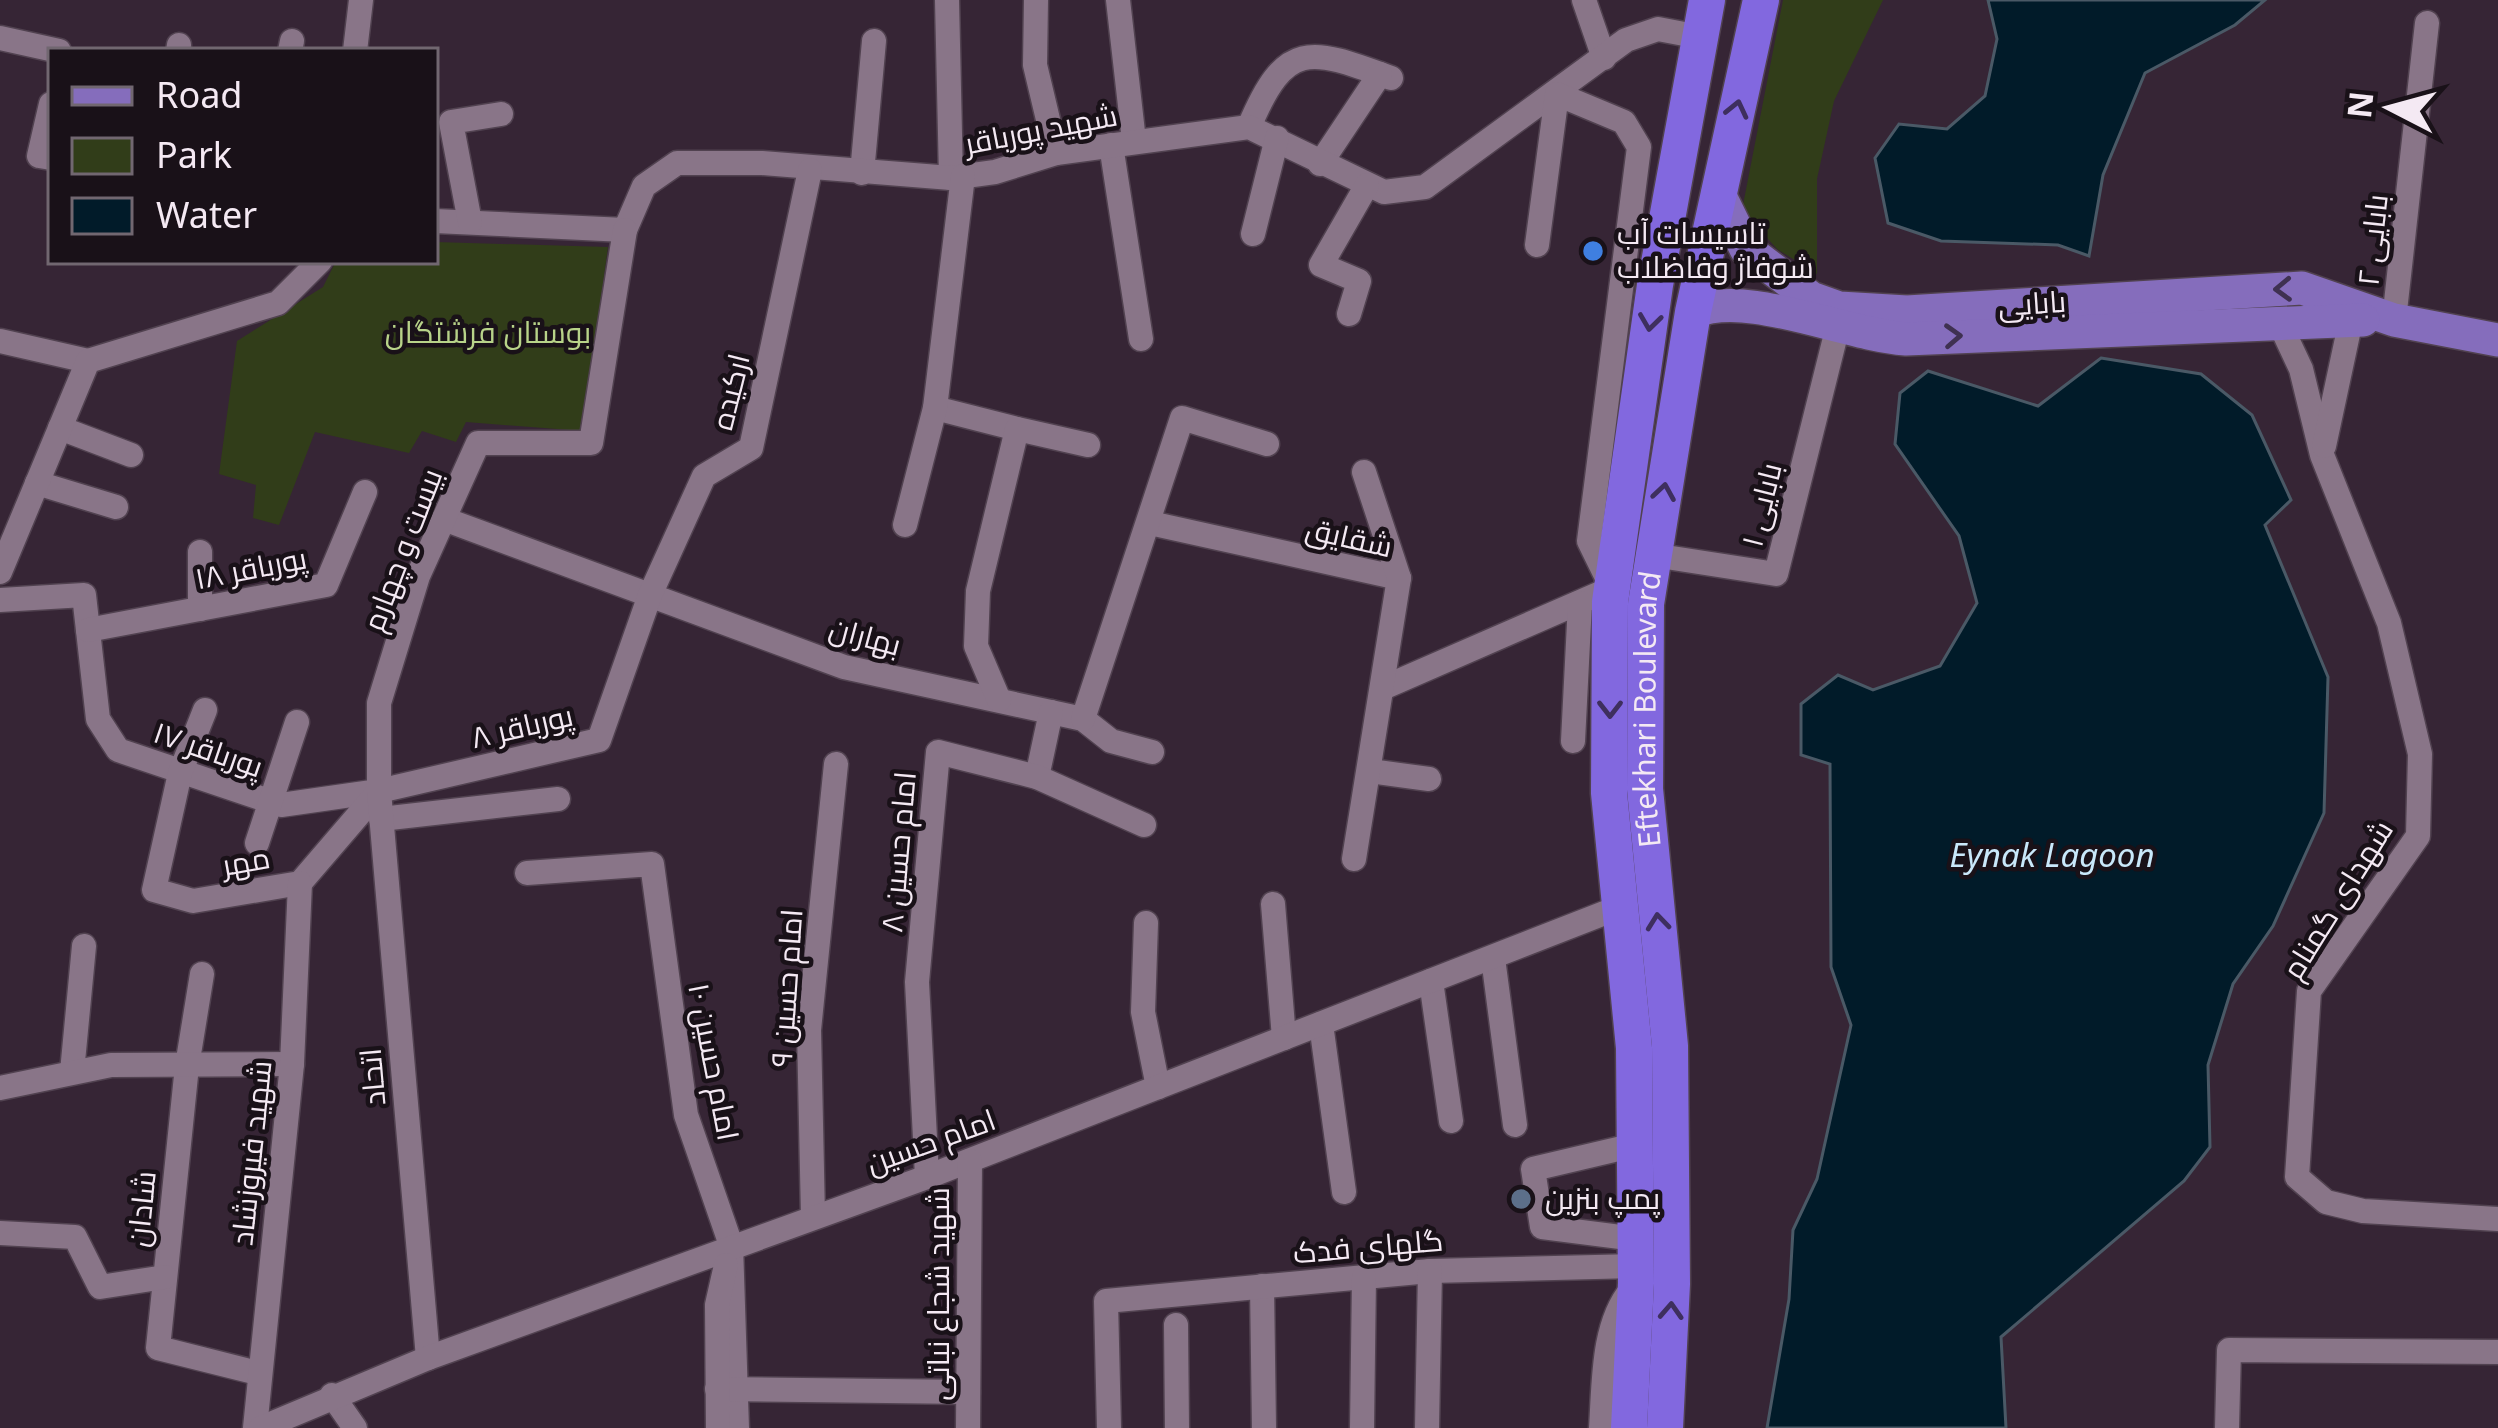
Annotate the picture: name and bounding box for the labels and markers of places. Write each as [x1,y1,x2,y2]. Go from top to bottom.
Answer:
place label: تاسیسات آب شوفاژ وفاضلاب [1617,212,1814,287]
marker: تاسیسات آب شوفاژ وفاضلاب [1580,238,1606,264]
place label: پمپ بنزین [1545,1177,1660,1218]
marker: پمپ بنزین [1508,1186,1534,1212]

